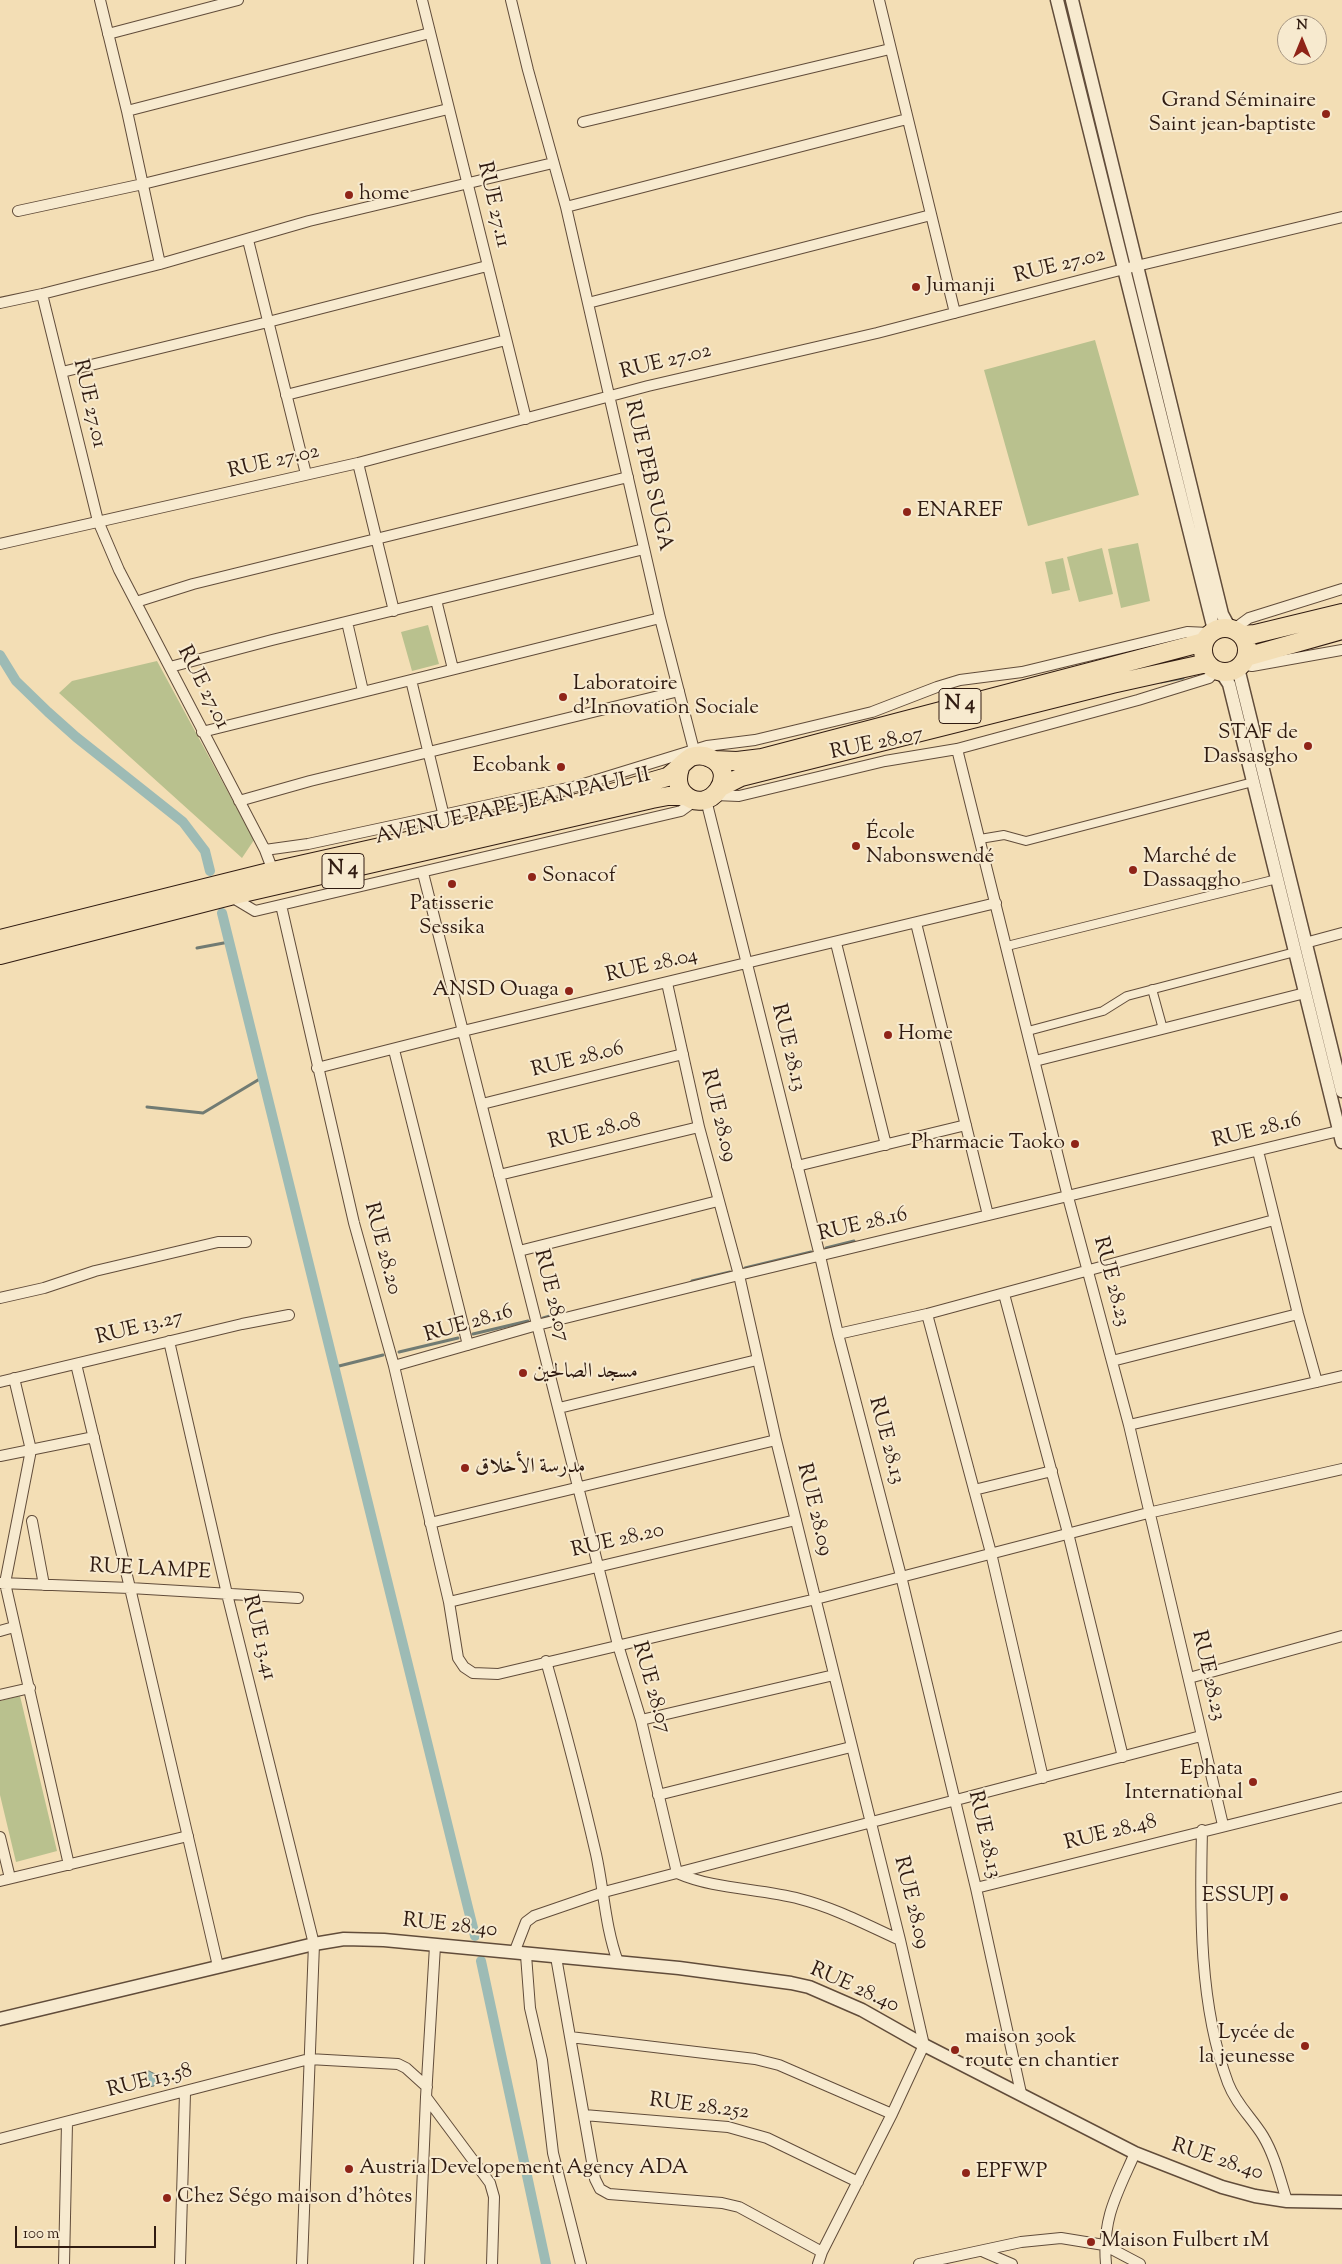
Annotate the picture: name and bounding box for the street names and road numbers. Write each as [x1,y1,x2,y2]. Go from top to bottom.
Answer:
street label: RUE 27.11 [470,160,514,250]
street label: RUE 27.02 [1012,244,1108,290]
street label: RUE 27.02 [618,340,714,386]
street label: RUE 27.01 [66,357,110,451]
street label: RUE PEB SUGA [617,398,677,554]
street label: RUE 27.02 [226,440,322,486]
street label: RUE 27.01 [170,642,234,734]
road number: N 4 [939,688,981,724]
street label: RUE 28.07 [828,723,926,767]
street label: AVENUE PAPE JEAN PAUL II [373,764,653,852]
road number: N 4 [322,854,364,888]
street label: RUE 28.04 [604,944,700,990]
street label: RUE 28.13 [764,1002,810,1094]
street label: RUE 28.06 [529,1037,627,1085]
street label: RUE 28.09 [693,1067,741,1165]
street label: RUE 28.08 [546,1109,644,1157]
street label: RUE 28.16 [1210,1109,1304,1155]
street label: RUE 28.20 [357,1200,405,1298]
street label: RUE 28.16 [816,1203,910,1249]
street label: RUE 28.23 [1086,1234,1134,1330]
street label: RUE 28.07 [526,1247,574,1345]
street label: RUE 28.16 [422,1300,516,1350]
street label: RUE 13.27 [94,1306,186,1352]
street label: RUE 28.13 [861,1395,909,1487]
street label: RUE 28.09 [789,1461,837,1559]
street label: RUE 28.20 [569,1519,667,1565]
street label: RUE LAMPE [89,1555,211,1587]
street label: RUE 13.41 [235,1593,281,1683]
street label: RUE 28.23 [1184,1628,1230,1724]
street label: RUE 28.07 [625,1639,675,1737]
street label: RUE 28.13 [961,1789,1005,1881]
street label: RUE 28.48 [1062,1810,1160,1858]
street label: RUE 28.09 [886,1854,934,1952]
street label: RUE 28.40 [401,1910,499,1944]
street label: RUE 28.40 [805,1958,903,2020]
street label: RUE 13.58 [105,2059,195,2105]
street label: RUE 28.252 [648,2089,750,2127]
street label: RUE 28.40 [1168,2134,1266,2188]

